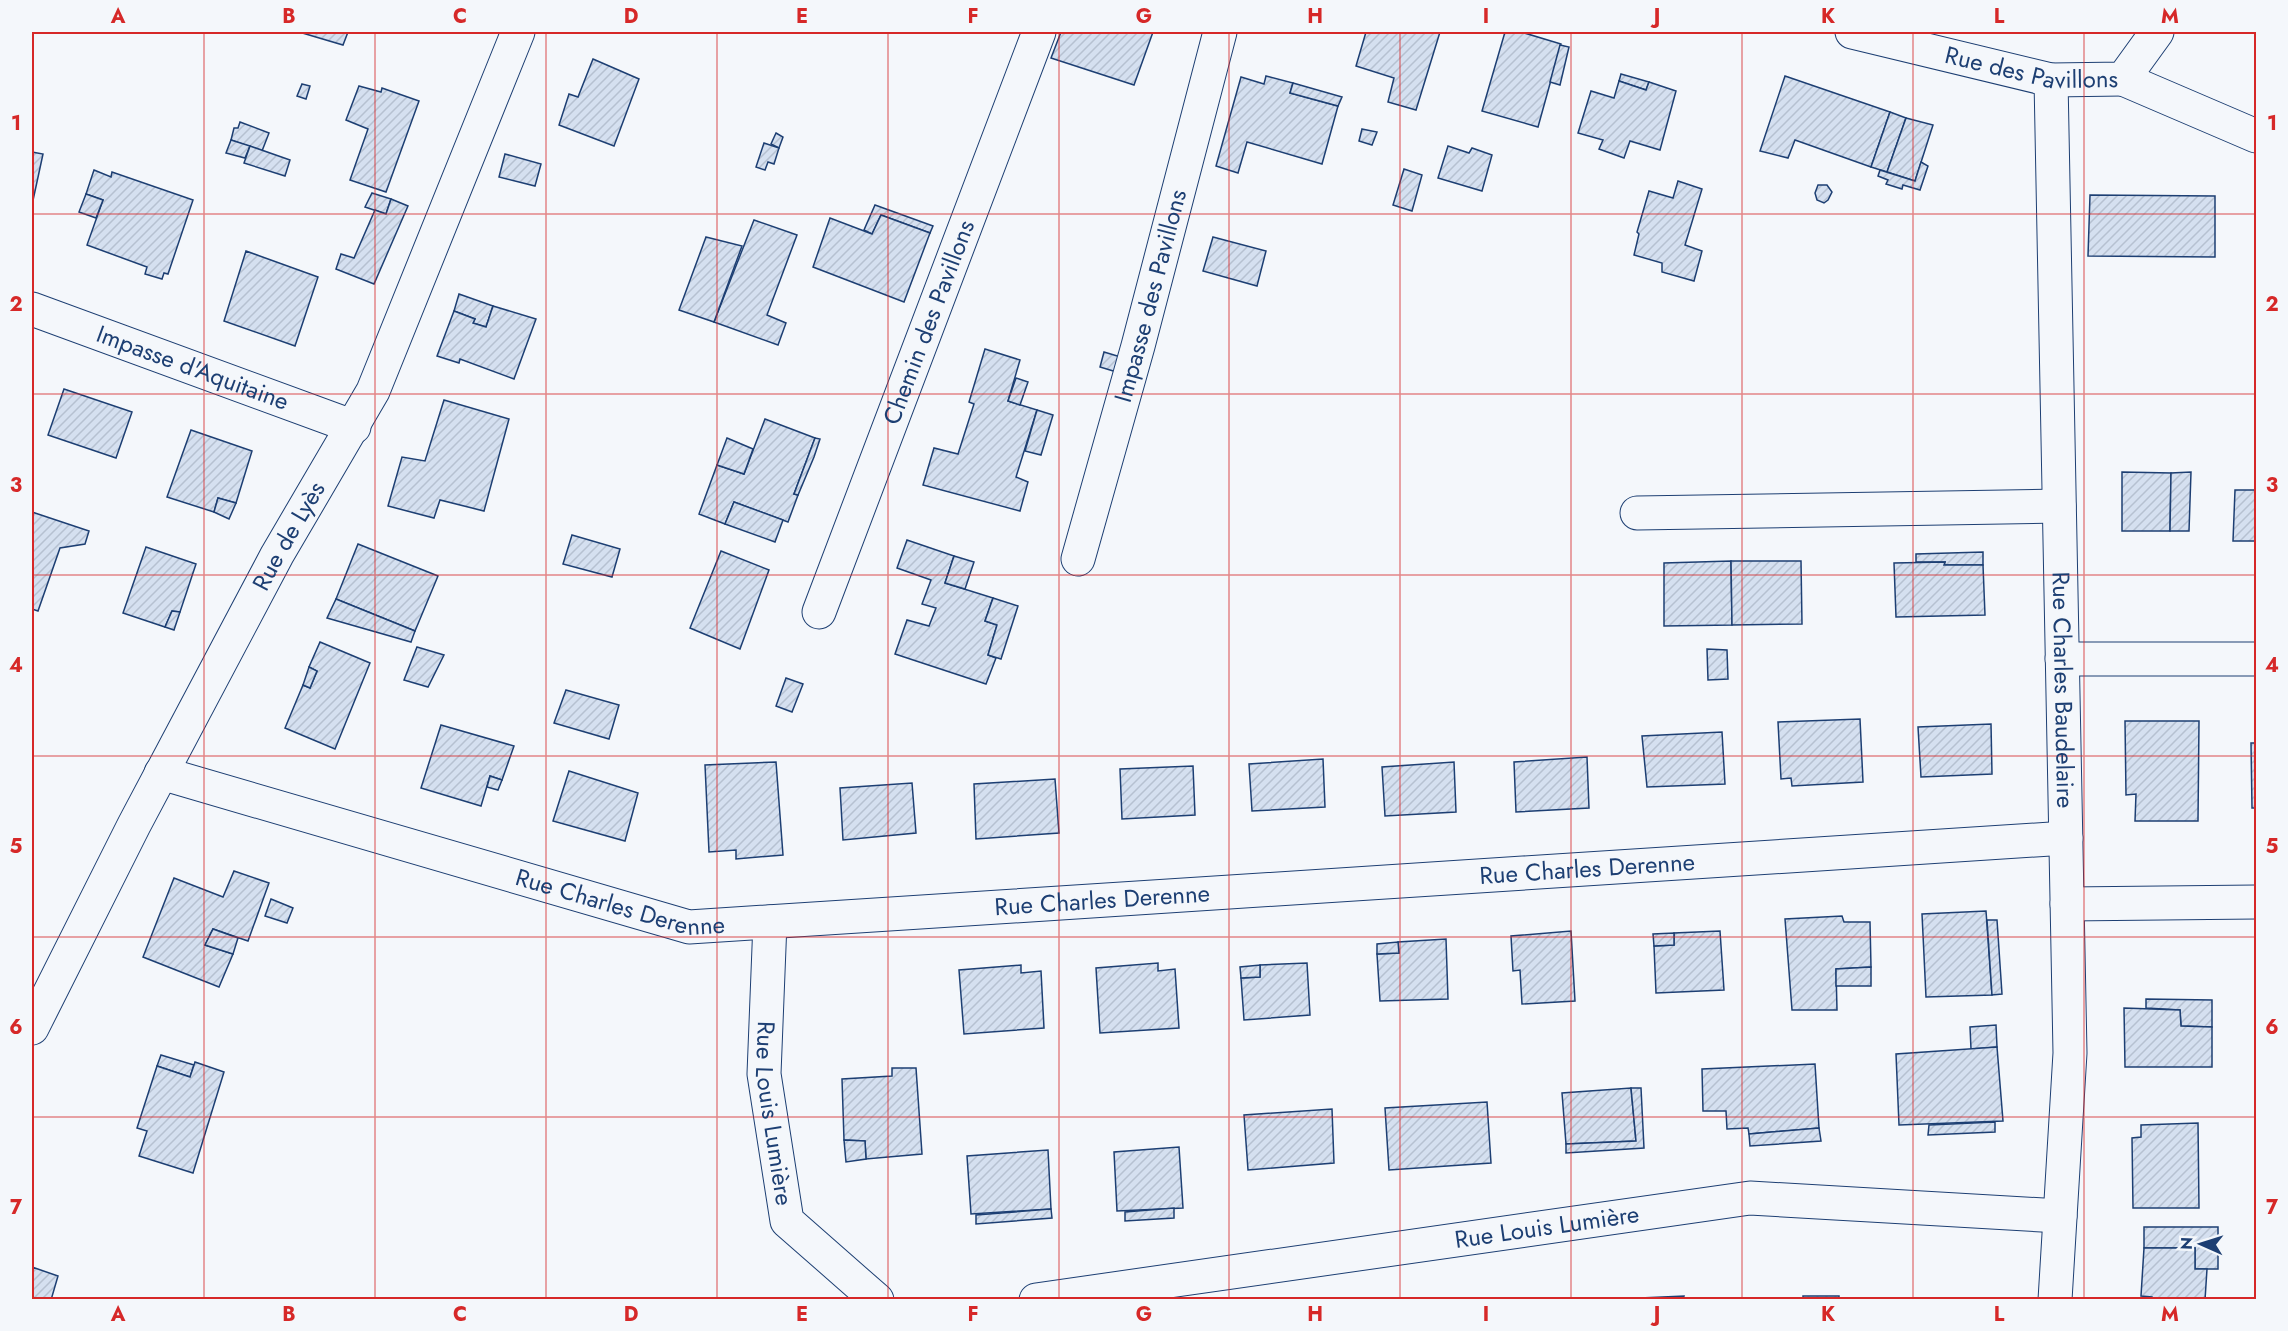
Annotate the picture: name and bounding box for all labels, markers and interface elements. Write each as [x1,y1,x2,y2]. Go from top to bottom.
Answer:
text: A [110,2,126,31]
text: B [282,2,296,31]
text: C [453,2,467,31]
text: D [624,2,638,31]
text: E [796,2,808,31]
text: F [967,2,979,31]
text: G [1136,2,1152,31]
text: H [1307,2,1323,31]
text: I [1483,2,1489,31]
text: J [1650,2,1660,31]
text: K [1821,2,1835,31]
text: L [1994,2,2005,31]
text: M [2161,2,2179,31]
street label: Rue des Pavillons [1941,37,2118,97]
text: 1 [11,109,21,138]
text: 1 [2267,109,2277,138]
street label: Impasse des Pavillons [1105,186,1195,406]
street label: Chemin des Pavillons [874,215,983,429]
text: 2 [9,290,23,319]
text: 2 [2265,290,2279,319]
street label: Impasse d'Aquitaine [92,316,294,419]
text: 3 [10,471,22,500]
text: 3 [2266,471,2278,500]
street label: Rue de Lyès [243,475,333,597]
street label: Rue Charles Baudelaire [2044,571,2083,808]
text: 4 [9,651,23,680]
text: 4 [2265,651,2279,680]
text: 5 [10,832,23,861]
text: 5 [2266,832,2279,861]
street label: Rue Charles Derenne [1478,844,1696,893]
street label: Rue Charles Derenne [512,859,726,944]
street label: Rue Charles Derenne [993,875,1211,924]
text: 6 [9,1013,23,1042]
text: 6 [2265,1013,2279,1042]
street label: Rue Louis Lumière [747,1020,802,1208]
text: 7 [10,1193,23,1222]
text: 7 [2266,1193,2279,1222]
street label: Rue Louis Lumière [1452,1196,1641,1257]
north arrow [2171,1214,2231,1274]
text: N [2175,1236,2198,1250]
text: A [110,1300,126,1329]
text: B [282,1300,296,1329]
text: C [453,1300,467,1329]
text: D [624,1300,638,1329]
text: E [796,1300,808,1329]
text: F [967,1300,979,1329]
text: G [1136,1300,1152,1329]
text: H [1307,1300,1323,1329]
text: I [1483,1300,1489,1329]
text: J [1650,1300,1660,1329]
text: K [1821,1300,1835,1329]
text: L [1994,1300,2005,1329]
text: M [2161,1300,2179,1329]

